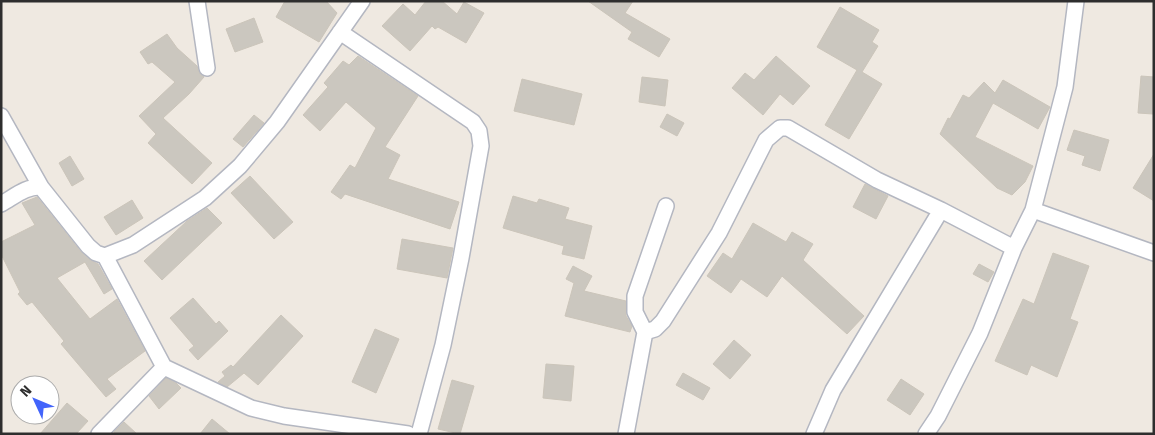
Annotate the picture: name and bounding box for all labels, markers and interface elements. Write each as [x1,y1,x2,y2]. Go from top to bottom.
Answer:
north arrow [10,375,60,425]
text: N [17,382,35,401]

